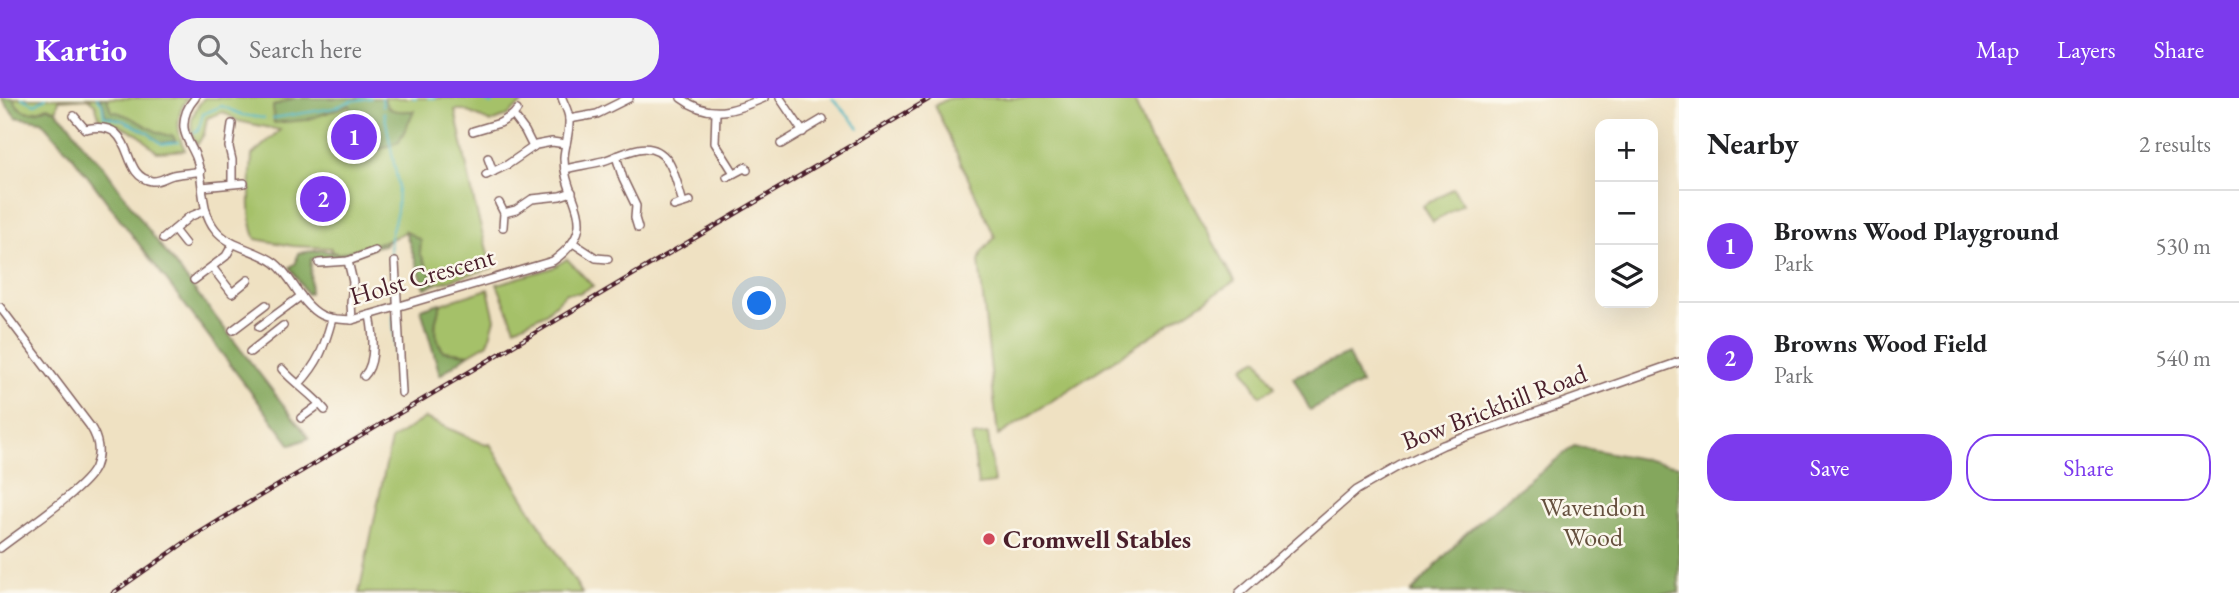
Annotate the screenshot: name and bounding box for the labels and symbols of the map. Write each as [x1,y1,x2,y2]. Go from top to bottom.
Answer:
pin: 1 [331,111,377,163]
pin: 2 [300,173,346,225]
street label: Holst Crescent [346,239,498,313]
your location [742,286,776,320]
street label: Bow Brickhill Road [1397,356,1592,458]
park label: Wavendon Wood [1540,490,1646,554]
place label: Cromwell Stables [1003,522,1191,556]
marker: Cromwell Stables [981,531,997,547]

